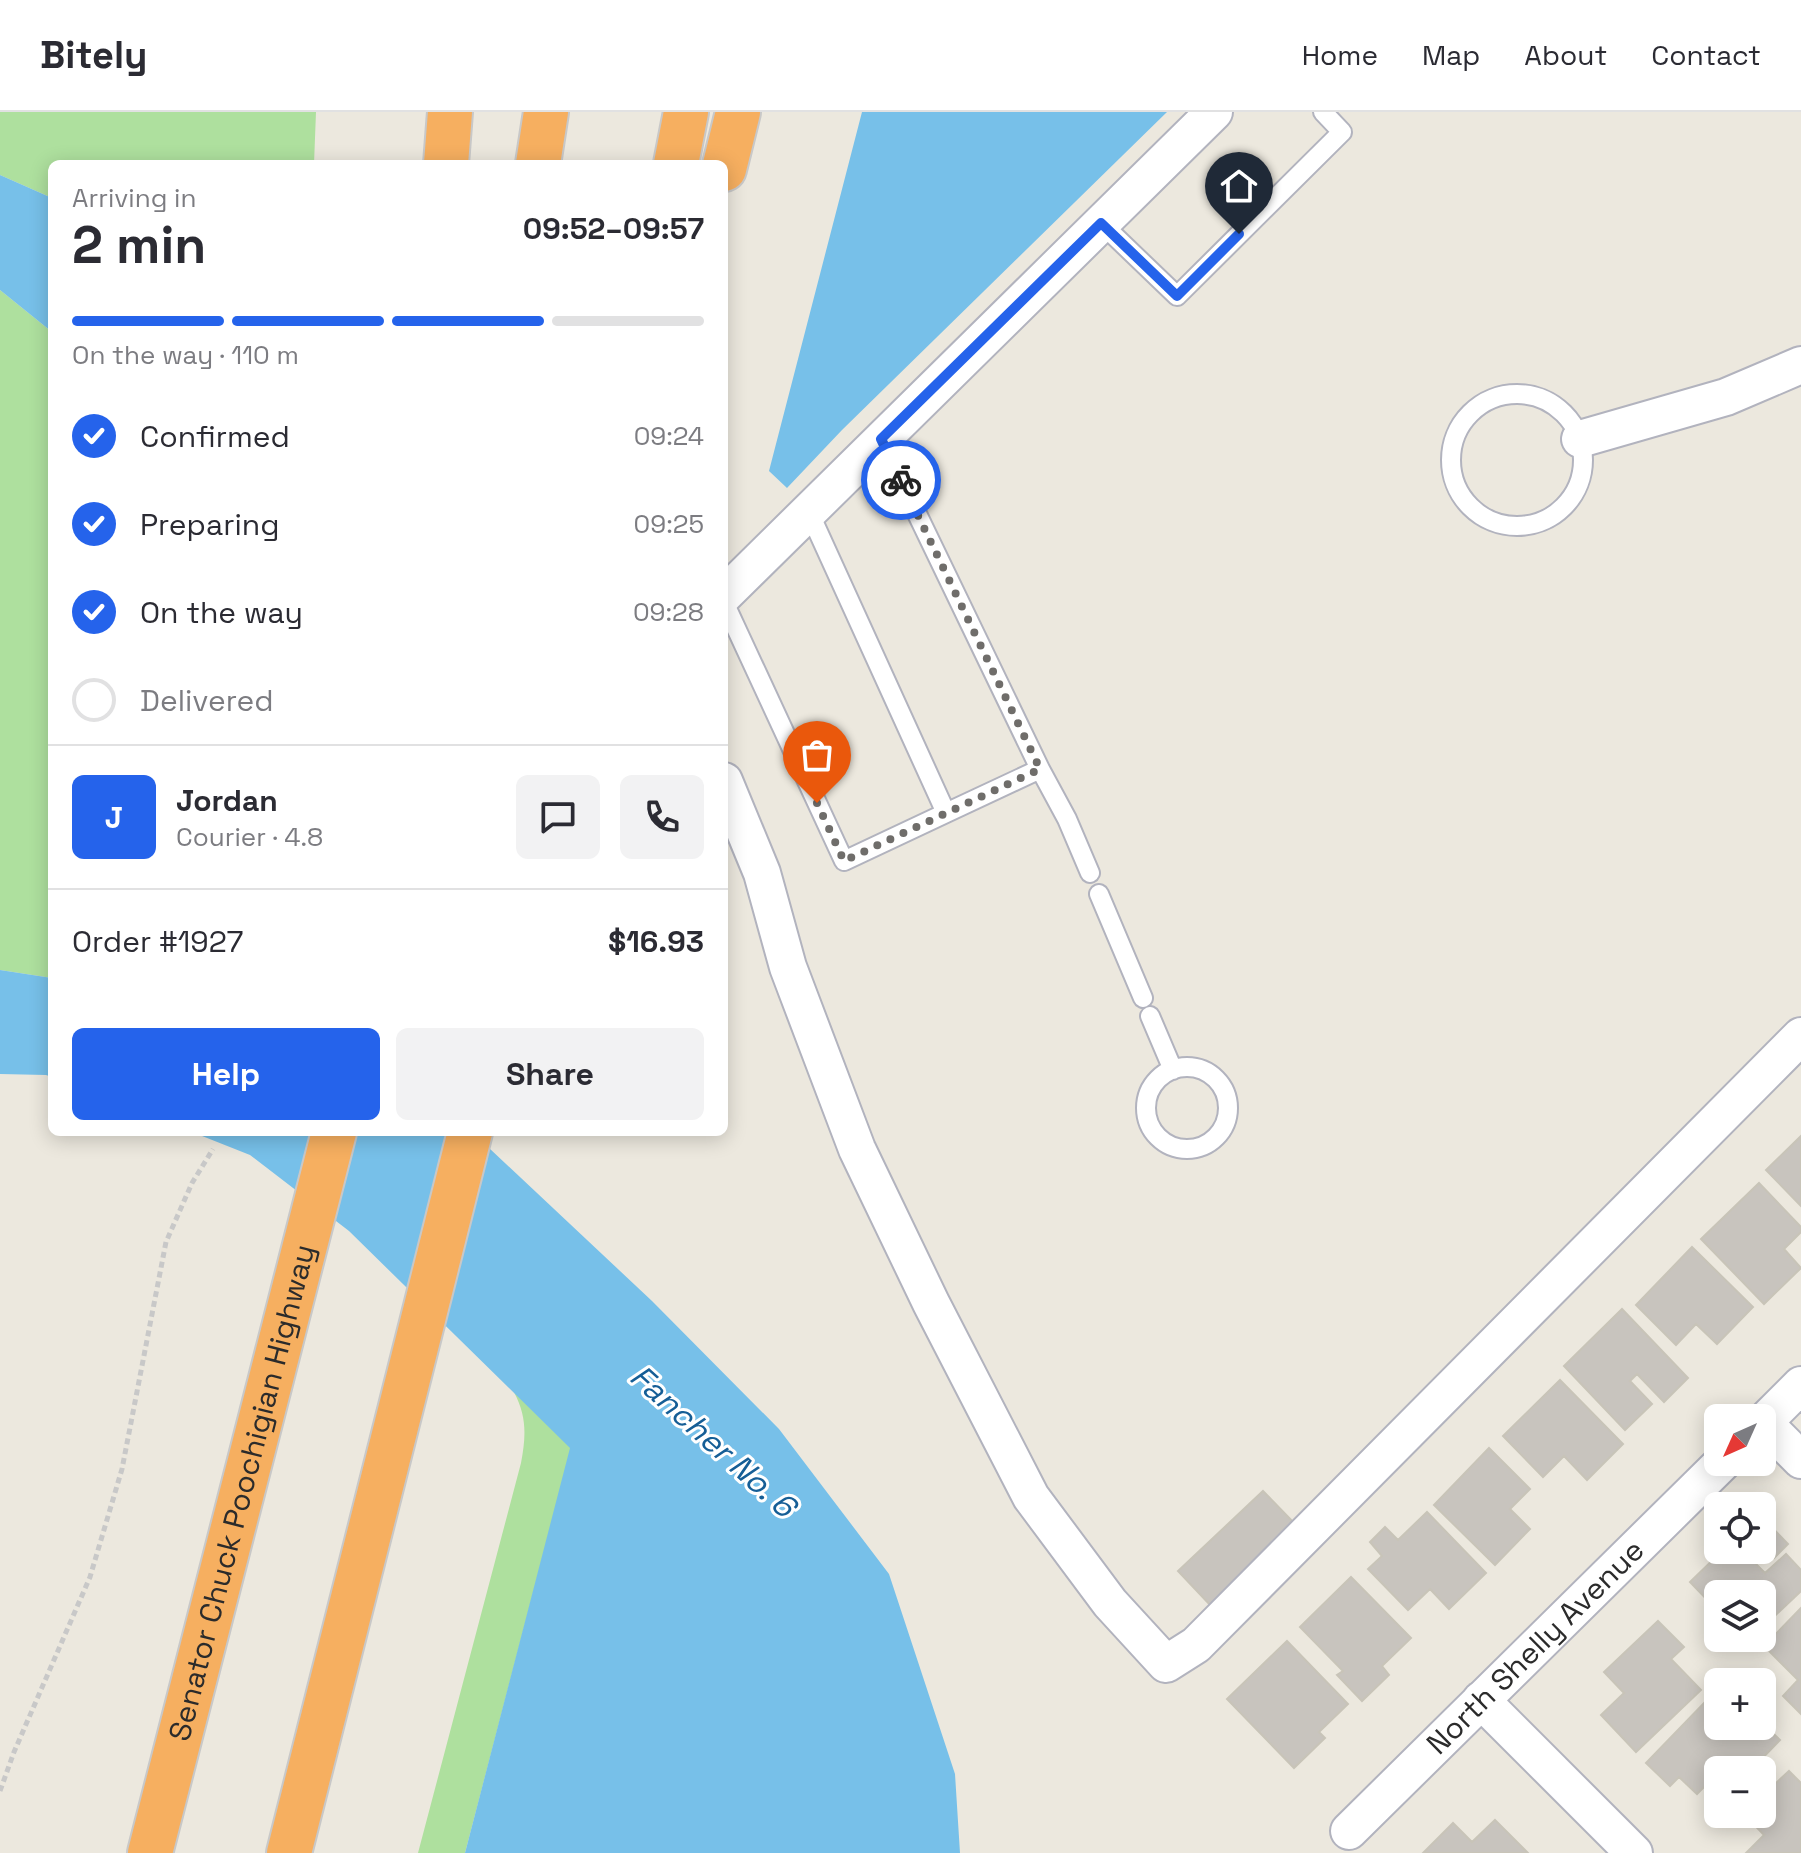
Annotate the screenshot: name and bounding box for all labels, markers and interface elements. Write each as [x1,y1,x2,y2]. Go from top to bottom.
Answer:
text: Bitely [40,31,147,79]
text: Home [1302,37,1378,73]
text: Map [1422,37,1480,73]
text: About [1524,37,1607,73]
text: Contact [1651,37,1761,73]
pin [1205,152,1273,234]
icon: home [1217,164,1261,208]
text: Arriving in [72,181,196,215]
text: 09:52–09:57 [523,209,704,248]
text: 2 min [72,212,206,278]
text: On the way · 110 m [72,338,299,372]
icon: check [72,414,116,458]
text: Confirmed [140,417,290,456]
text: 09:24 [634,419,704,453]
courier [861,440,941,520]
icon: bike [879,458,923,502]
icon: check [72,502,116,546]
text: Preparing [140,505,279,544]
text: 09:25 [634,507,704,541]
icon: check [72,590,116,634]
text: On the way [140,593,303,632]
text: 09:28 [633,595,704,629]
text: Delivered [140,681,274,720]
pin [783,721,851,803]
icon: bag [795,733,839,777]
button: chat [516,775,600,859]
button: phone [620,775,704,859]
text: Jordan [176,781,278,820]
text: J [105,798,123,837]
text: Courier · 4.8 [176,820,323,854]
text: Order #1927 [72,922,243,961]
text: $16.93 [608,922,704,961]
button: Help [72,1028,380,1120]
button: Share [396,1028,704,1120]
street label: Senator Chuck Poochigian Highway [159,1240,324,1745]
water label: Fancher No. 6 [622,1356,806,1528]
north arrow [1704,1404,1776,1476]
map controls [1704,1404,1776,1828]
button: locate [1704,1492,1776,1564]
street label: North Shelly Avenue [1418,1531,1652,1763]
button: layers [1704,1580,1776,1652]
button: + [1704,1668,1776,1740]
button: − [1704,1756,1776,1828]

